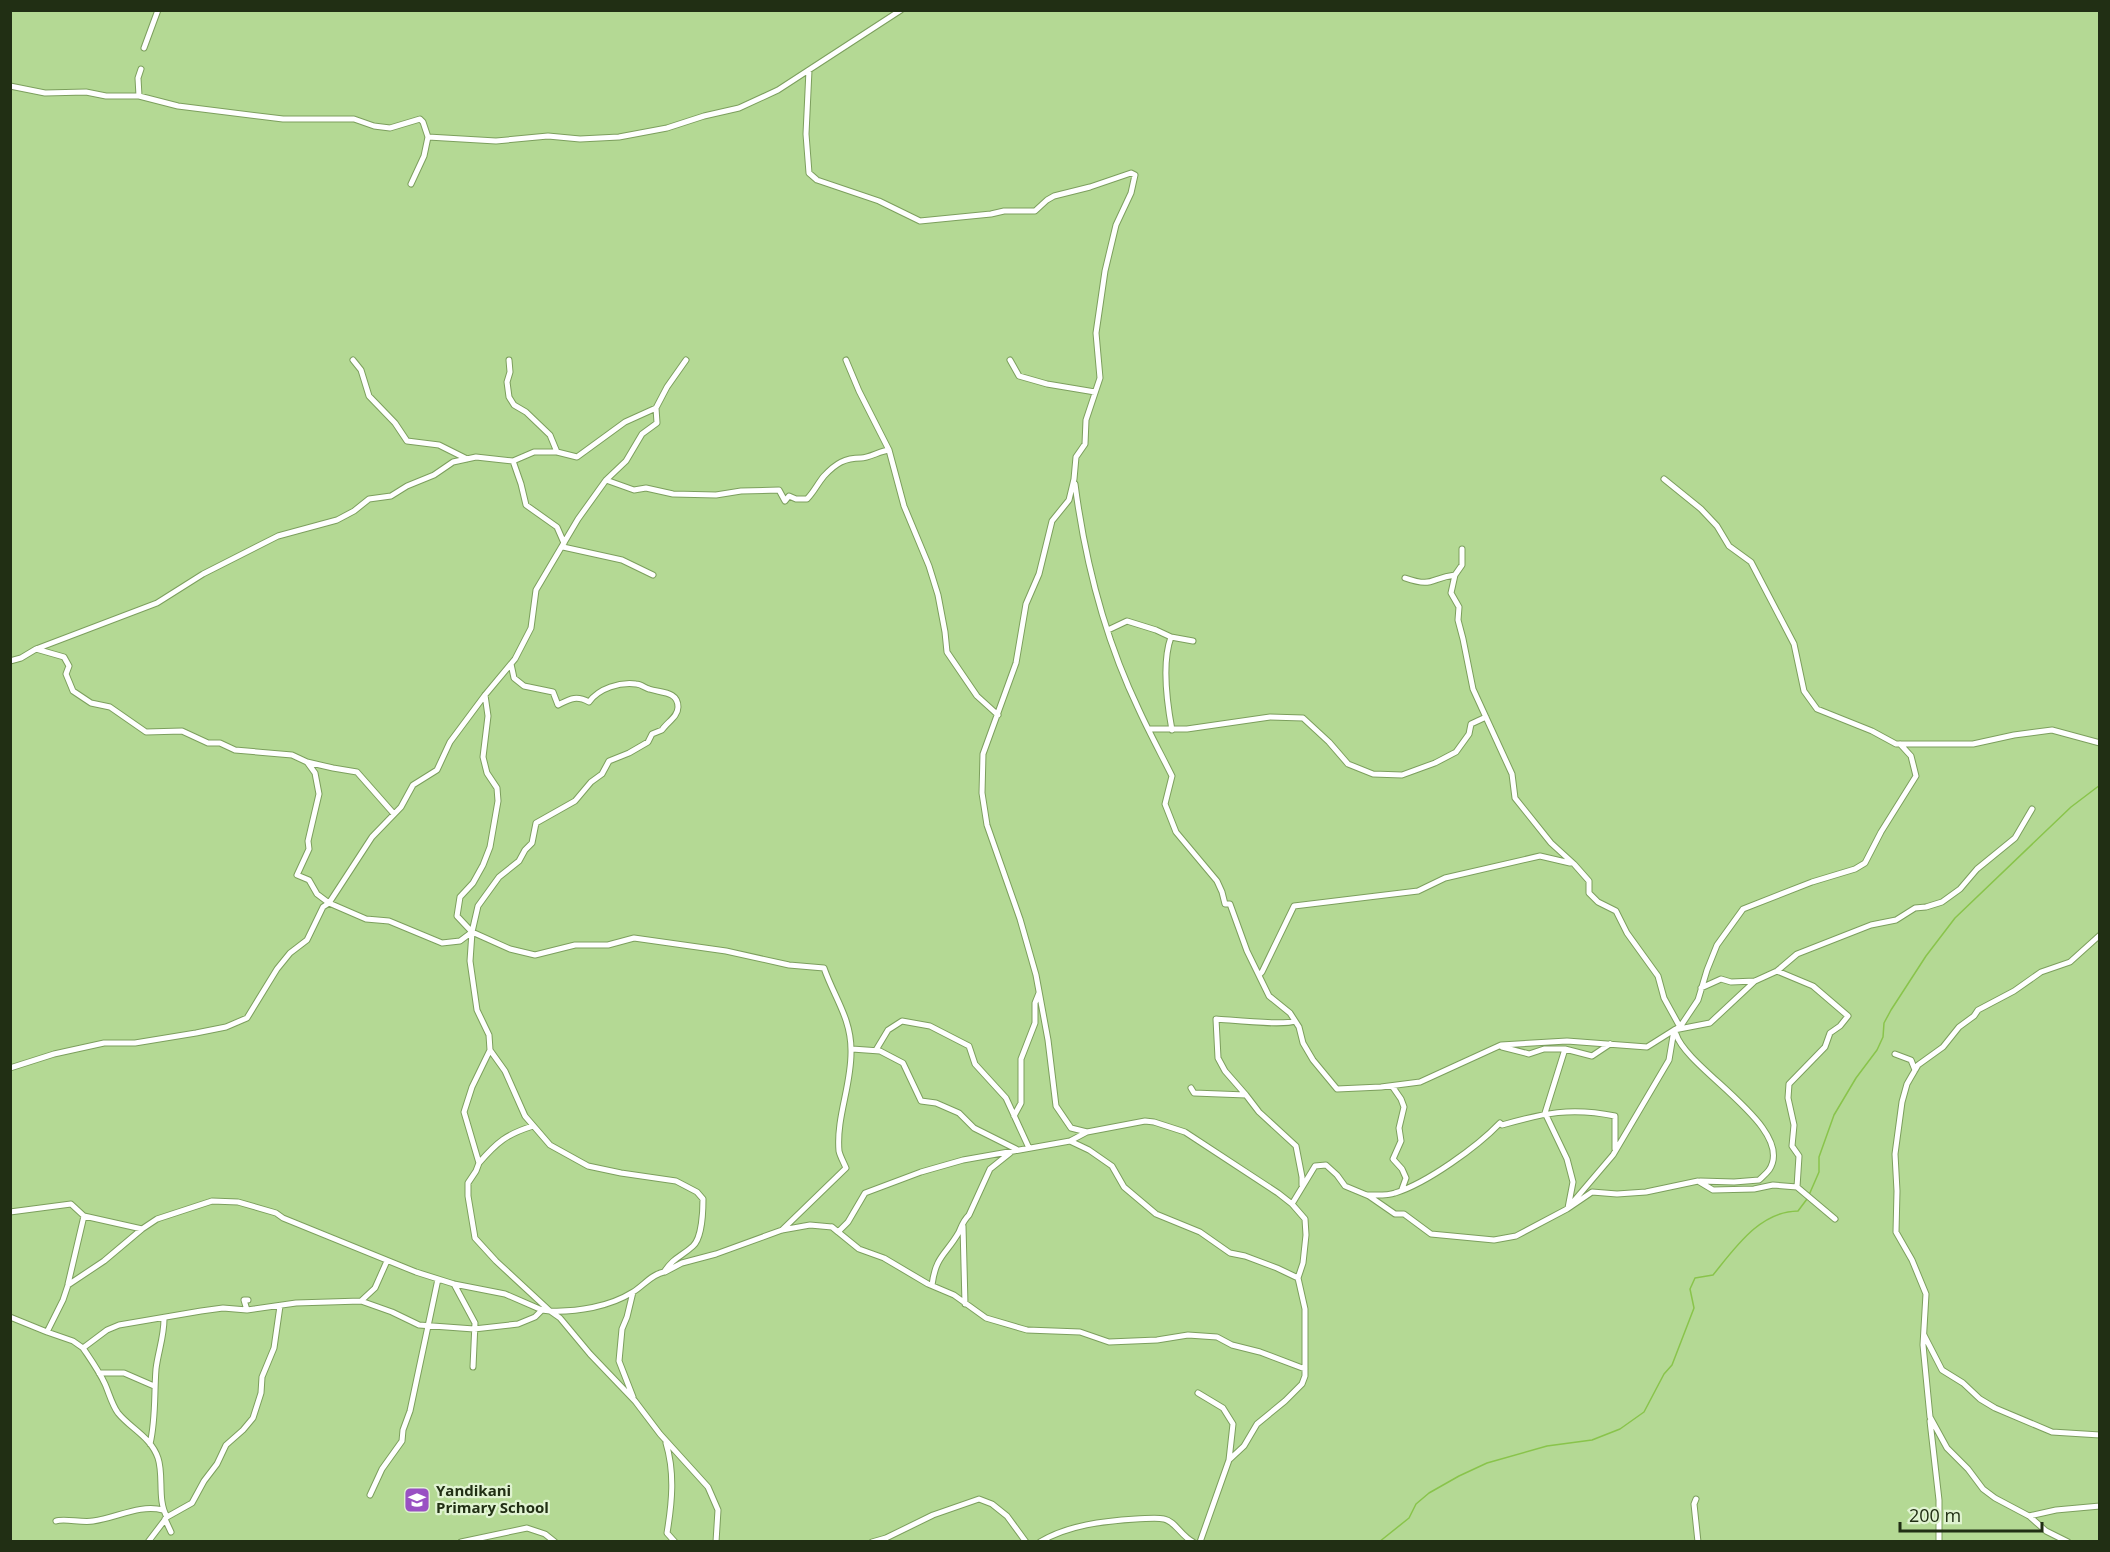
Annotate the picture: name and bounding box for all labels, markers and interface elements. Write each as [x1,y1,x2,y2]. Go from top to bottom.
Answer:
place label: Yandikani Primary School [436,1480,549,1517]
school or university icon: Yandikani Primary School [402,1485,432,1515]
scale bar [1900,1495,2042,1533]
text: 200 m [1909,1503,1961,1527]

